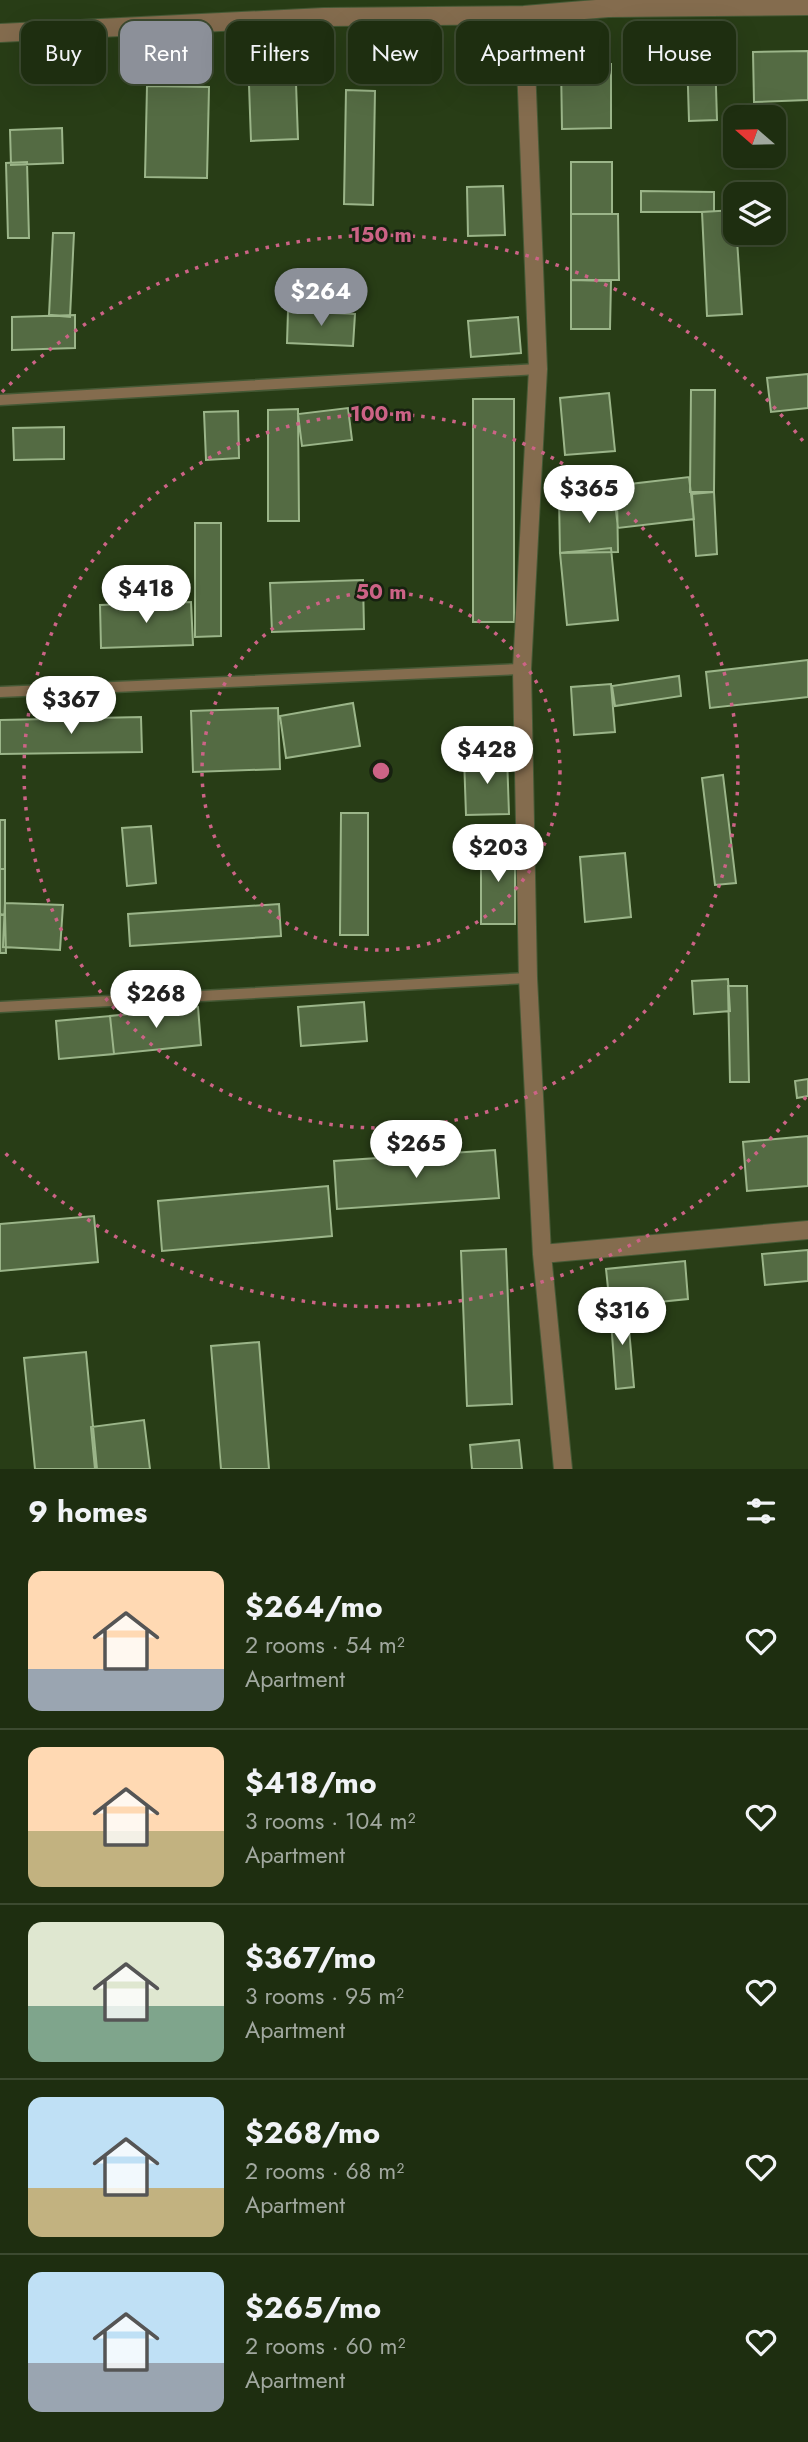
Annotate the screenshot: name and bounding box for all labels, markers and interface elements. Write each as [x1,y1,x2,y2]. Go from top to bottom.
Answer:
chip: Buy [21,21,106,84]
chip: Rent [120,21,212,84]
chip: Filters [226,21,334,84]
chip: New [348,21,442,84]
chip: Apartment [456,21,609,84]
chip: House [623,21,736,84]
north arrow [723,105,786,168]
map controls [723,105,786,245]
button: layers [723,182,786,245]
text: 150 m [350,220,412,250]
pin: $264 [280,268,362,328]
text: $264 [291,274,351,308]
text: 100 m [350,399,412,429]
pin: $365 [548,466,630,525]
text: $365 [560,471,618,505]
pin: $418 [105,566,187,625]
text: $418 [118,571,174,605]
text: 50 m [356,577,406,607]
pin: $367 [30,676,112,736]
text: $367 [42,682,100,716]
pin: $428 [446,726,528,786]
text: $428 [457,732,517,766]
centre of rings [369,759,393,783]
pin: $203 [457,824,539,884]
text: $203 [469,830,527,864]
pin: $268 [115,970,197,1030]
text: $268 [126,976,186,1010]
pin: $265 [375,1120,457,1180]
text: $265 [386,1126,446,1160]
pin: $316 [581,1288,663,1347]
text: $316 [594,1293,650,1327]
text: 9 homes [28,1490,147,1533]
icon: filters [742,1492,780,1530]
text: $264/mo [245,1585,383,1628]
icon: home [84,1599,168,1683]
icon: heart [742,1622,780,1660]
text: 2 rooms · 54 m² [245,1628,405,1662]
text: Apartment [245,1662,345,1696]
text: $418/mo [245,1761,377,1804]
icon: home [84,1775,168,1859]
icon: heart [742,1798,780,1836]
text: 3 rooms · 104 m² [245,1804,415,1838]
text: Apartment [245,1838,345,1872]
text: $367/mo [245,1936,376,1979]
icon: home [84,1950,168,2034]
icon: heart [742,1973,780,2011]
text: 3 rooms · 95 m² [245,1979,404,2013]
text: Apartment [245,2013,345,2047]
text: $268/mo [245,2111,380,2154]
icon: home [84,2125,168,2209]
icon: heart [742,2148,780,2186]
text: 2 rooms · 68 m² [245,2154,404,2188]
text: Apartment [245,2188,345,2222]
text: $265/mo [245,2286,381,2329]
icon: home [84,2300,168,2384]
icon: heart [742,2323,780,2361]
text: 2 rooms · 60 m² [245,2329,405,2363]
text: Apartment [245,2363,345,2397]

